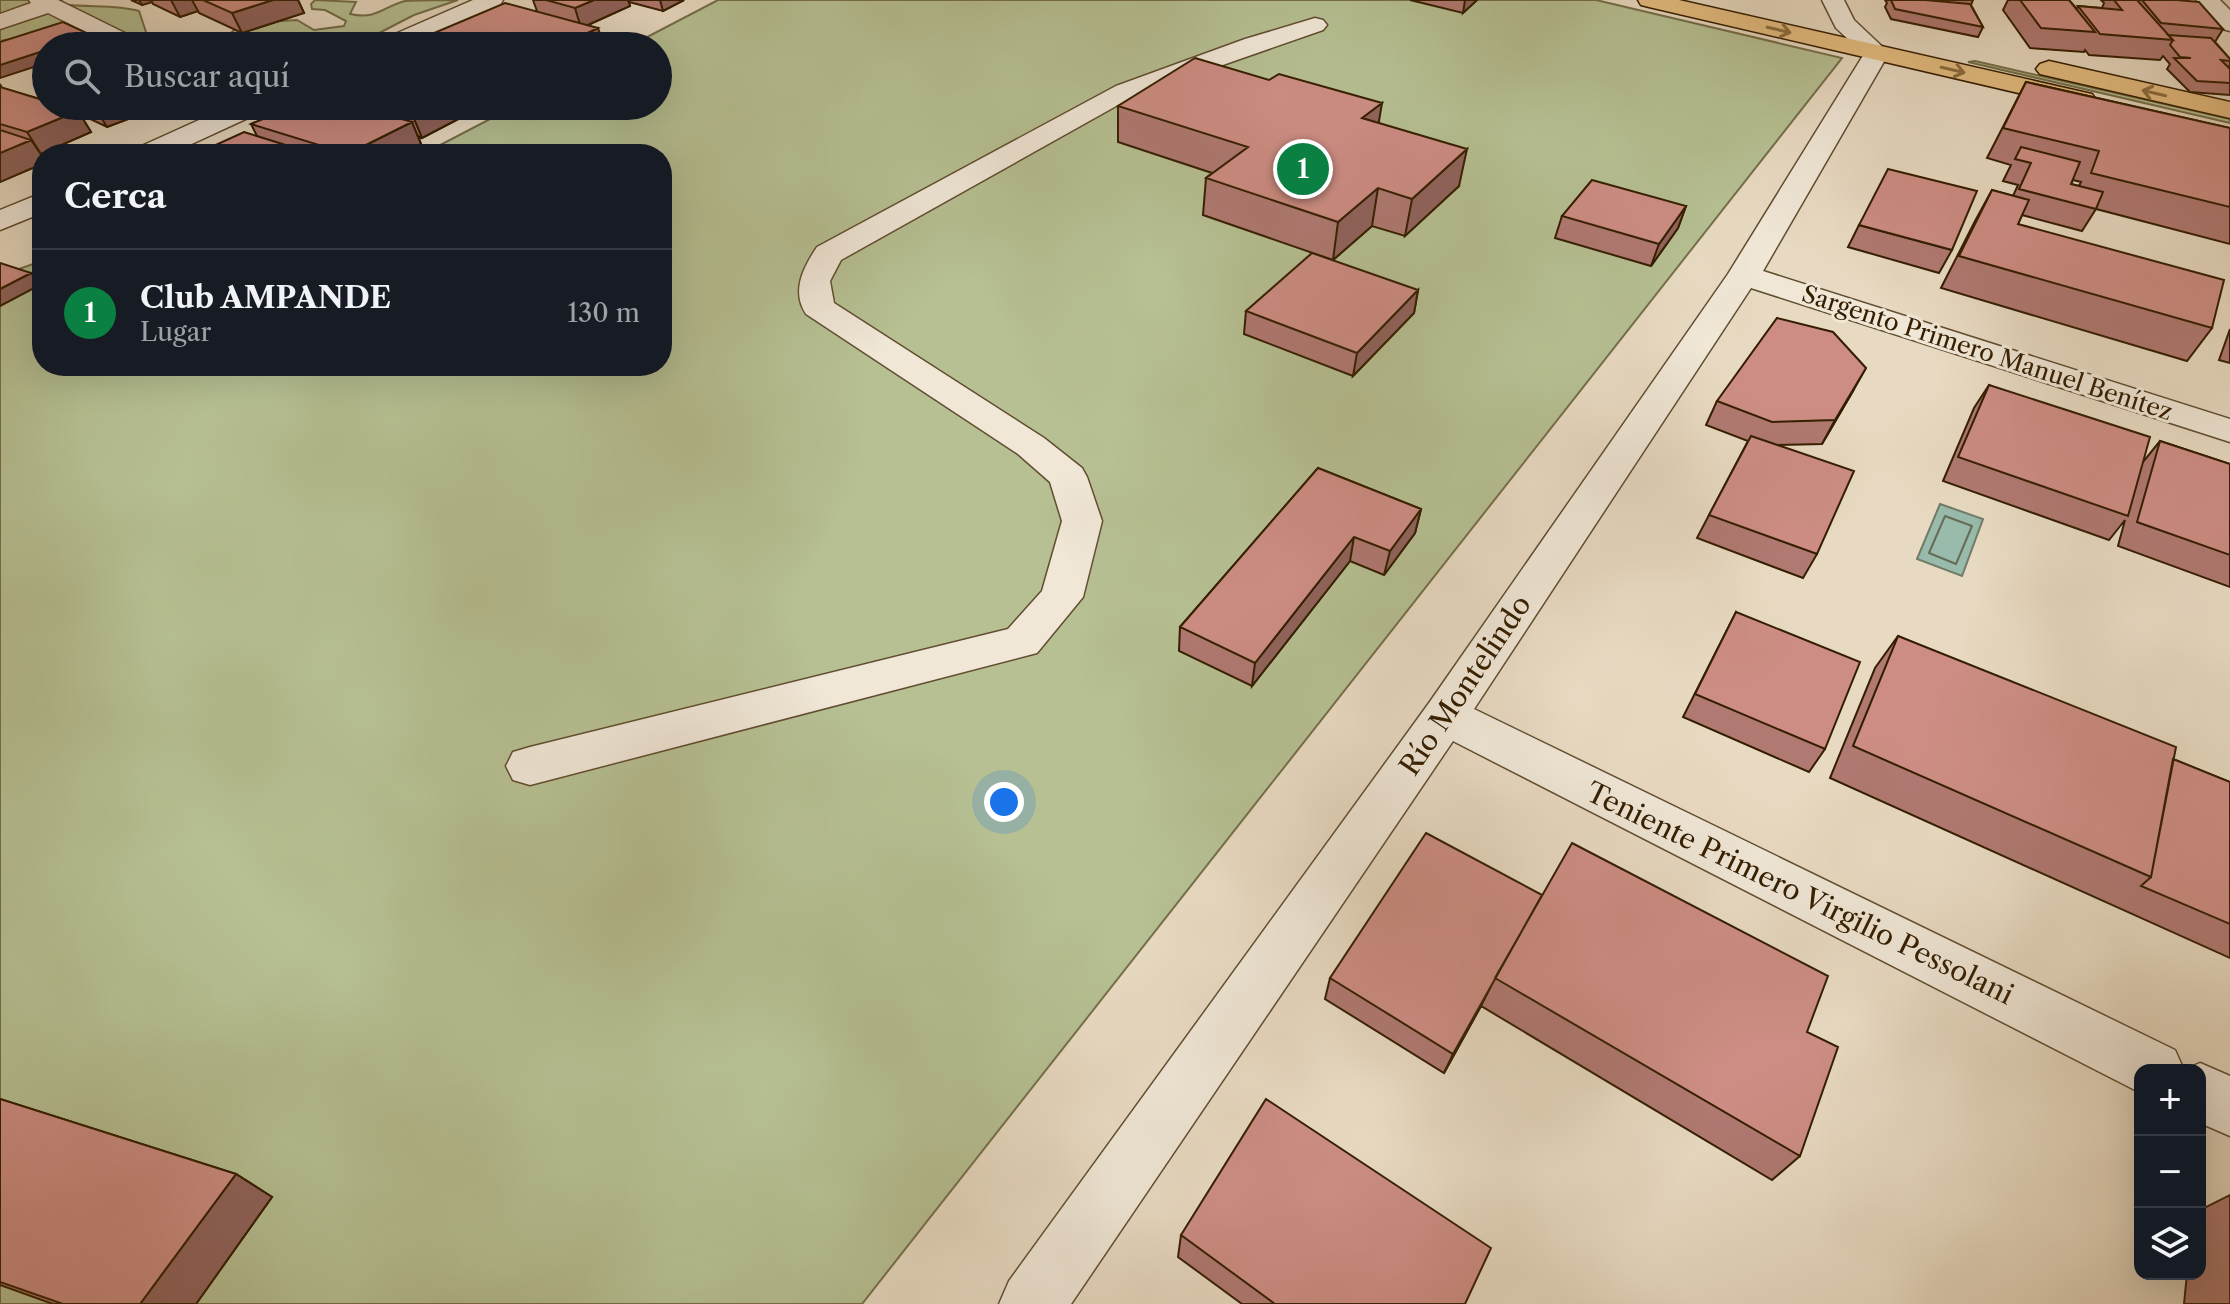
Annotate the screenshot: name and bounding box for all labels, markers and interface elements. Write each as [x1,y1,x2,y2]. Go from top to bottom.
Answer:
one-way arrow [1766,23,1792,38]
search box [32,32,672,120]
icon: search [60,54,104,98]
text: Buscar aquí [124,58,290,95]
one-way arrow [1940,63,1966,78]
one-way arrow [2142,85,2167,100]
pin: 1 [1277,139,1329,199]
text: Cerca [64,175,166,217]
text: Club AMPANDE [140,279,391,316]
street label: Sargento Primero Manuel Benítez [1798,279,2176,426]
text: 1 [84,297,96,329]
text: 130 m [567,297,640,329]
text: Lugar [140,316,211,348]
street label: Río Montelindo [1392,588,1538,782]
street label: Teniente Primero Virgilio Pessolani [1581,774,2019,1012]
your location [984,782,1024,822]
map controls [2134,1064,2206,1280]
button: + [2134,1064,2206,1136]
button: − [2134,1136,2206,1208]
button: layers [2134,1208,2206,1280]

